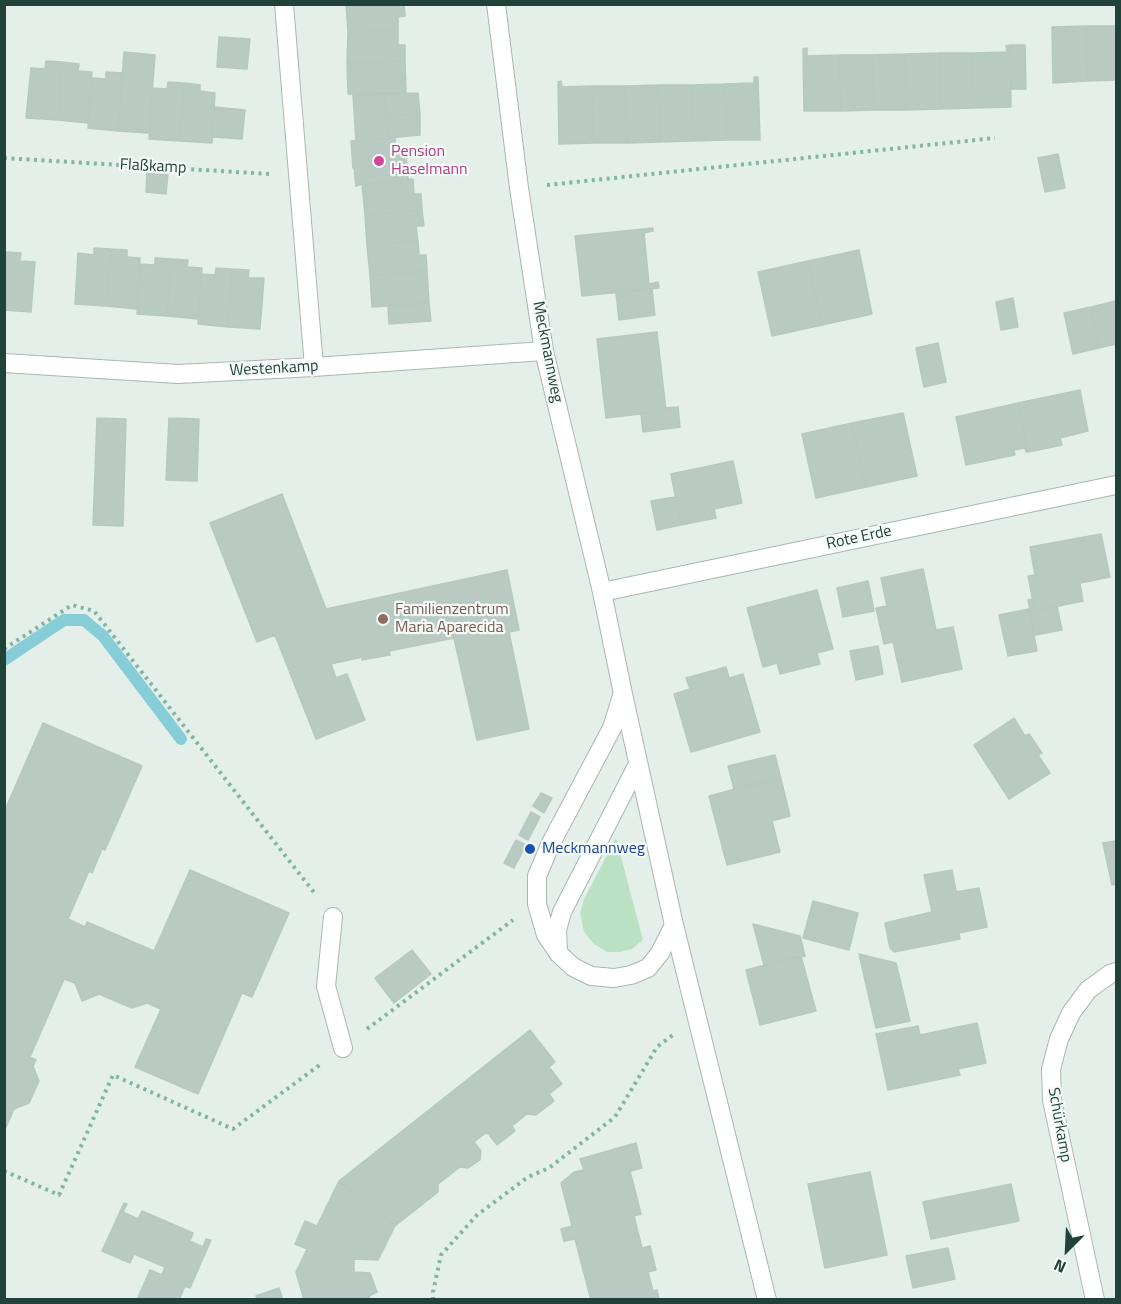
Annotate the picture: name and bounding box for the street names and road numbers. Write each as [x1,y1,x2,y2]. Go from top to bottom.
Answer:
street label: Flaßkamp [119,156,187,178]
street label: Meckmannweg [528,300,566,404]
street label: Westenkamp [229,357,319,381]
street label: Rote Erde [825,522,893,554]
street label: Schürkamp [1043,1086,1075,1164]

